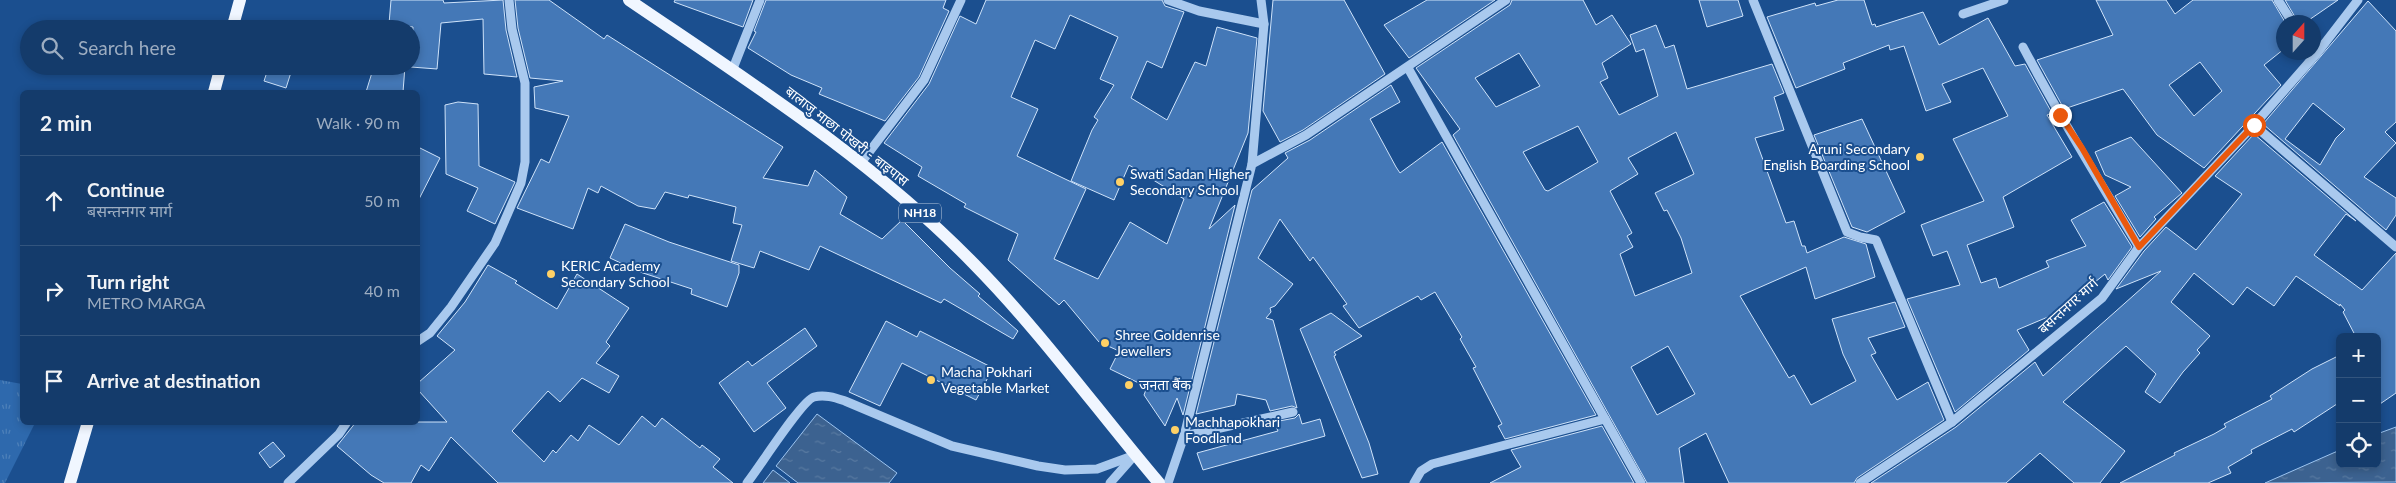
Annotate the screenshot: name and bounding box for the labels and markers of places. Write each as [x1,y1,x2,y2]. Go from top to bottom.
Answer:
place label: Aruni Secondary English Boarding School [1763,140,1911,173]
marker: Aruni Secondary English Boarding School [1914,151,1926,163]
place label: Swati Sadan Higher Secondary School [1130,165,1250,198]
marker: Swati Sadan Higher Secondary School [1114,176,1126,188]
place label: KERIC Academy Secondary School [561,257,670,290]
marker: KERIC Academy Secondary School [545,268,557,280]
place label: Shree Goldenrise Jewellers [1115,326,1220,359]
marker: Shree Goldenrise Jewellers [1099,337,1111,349]
place label: Macha Pokhari Vegetable Market [941,363,1049,396]
marker: Macha Pokhari Vegetable Market [925,374,937,386]
place label: जनता बैंक [1139,376,1191,393]
marker: जनता बैंक [1123,379,1135,391]
place label: Machhapokhari Foodland [1185,413,1280,446]
marker: Machhapokhari Foodland [1169,424,1181,436]

